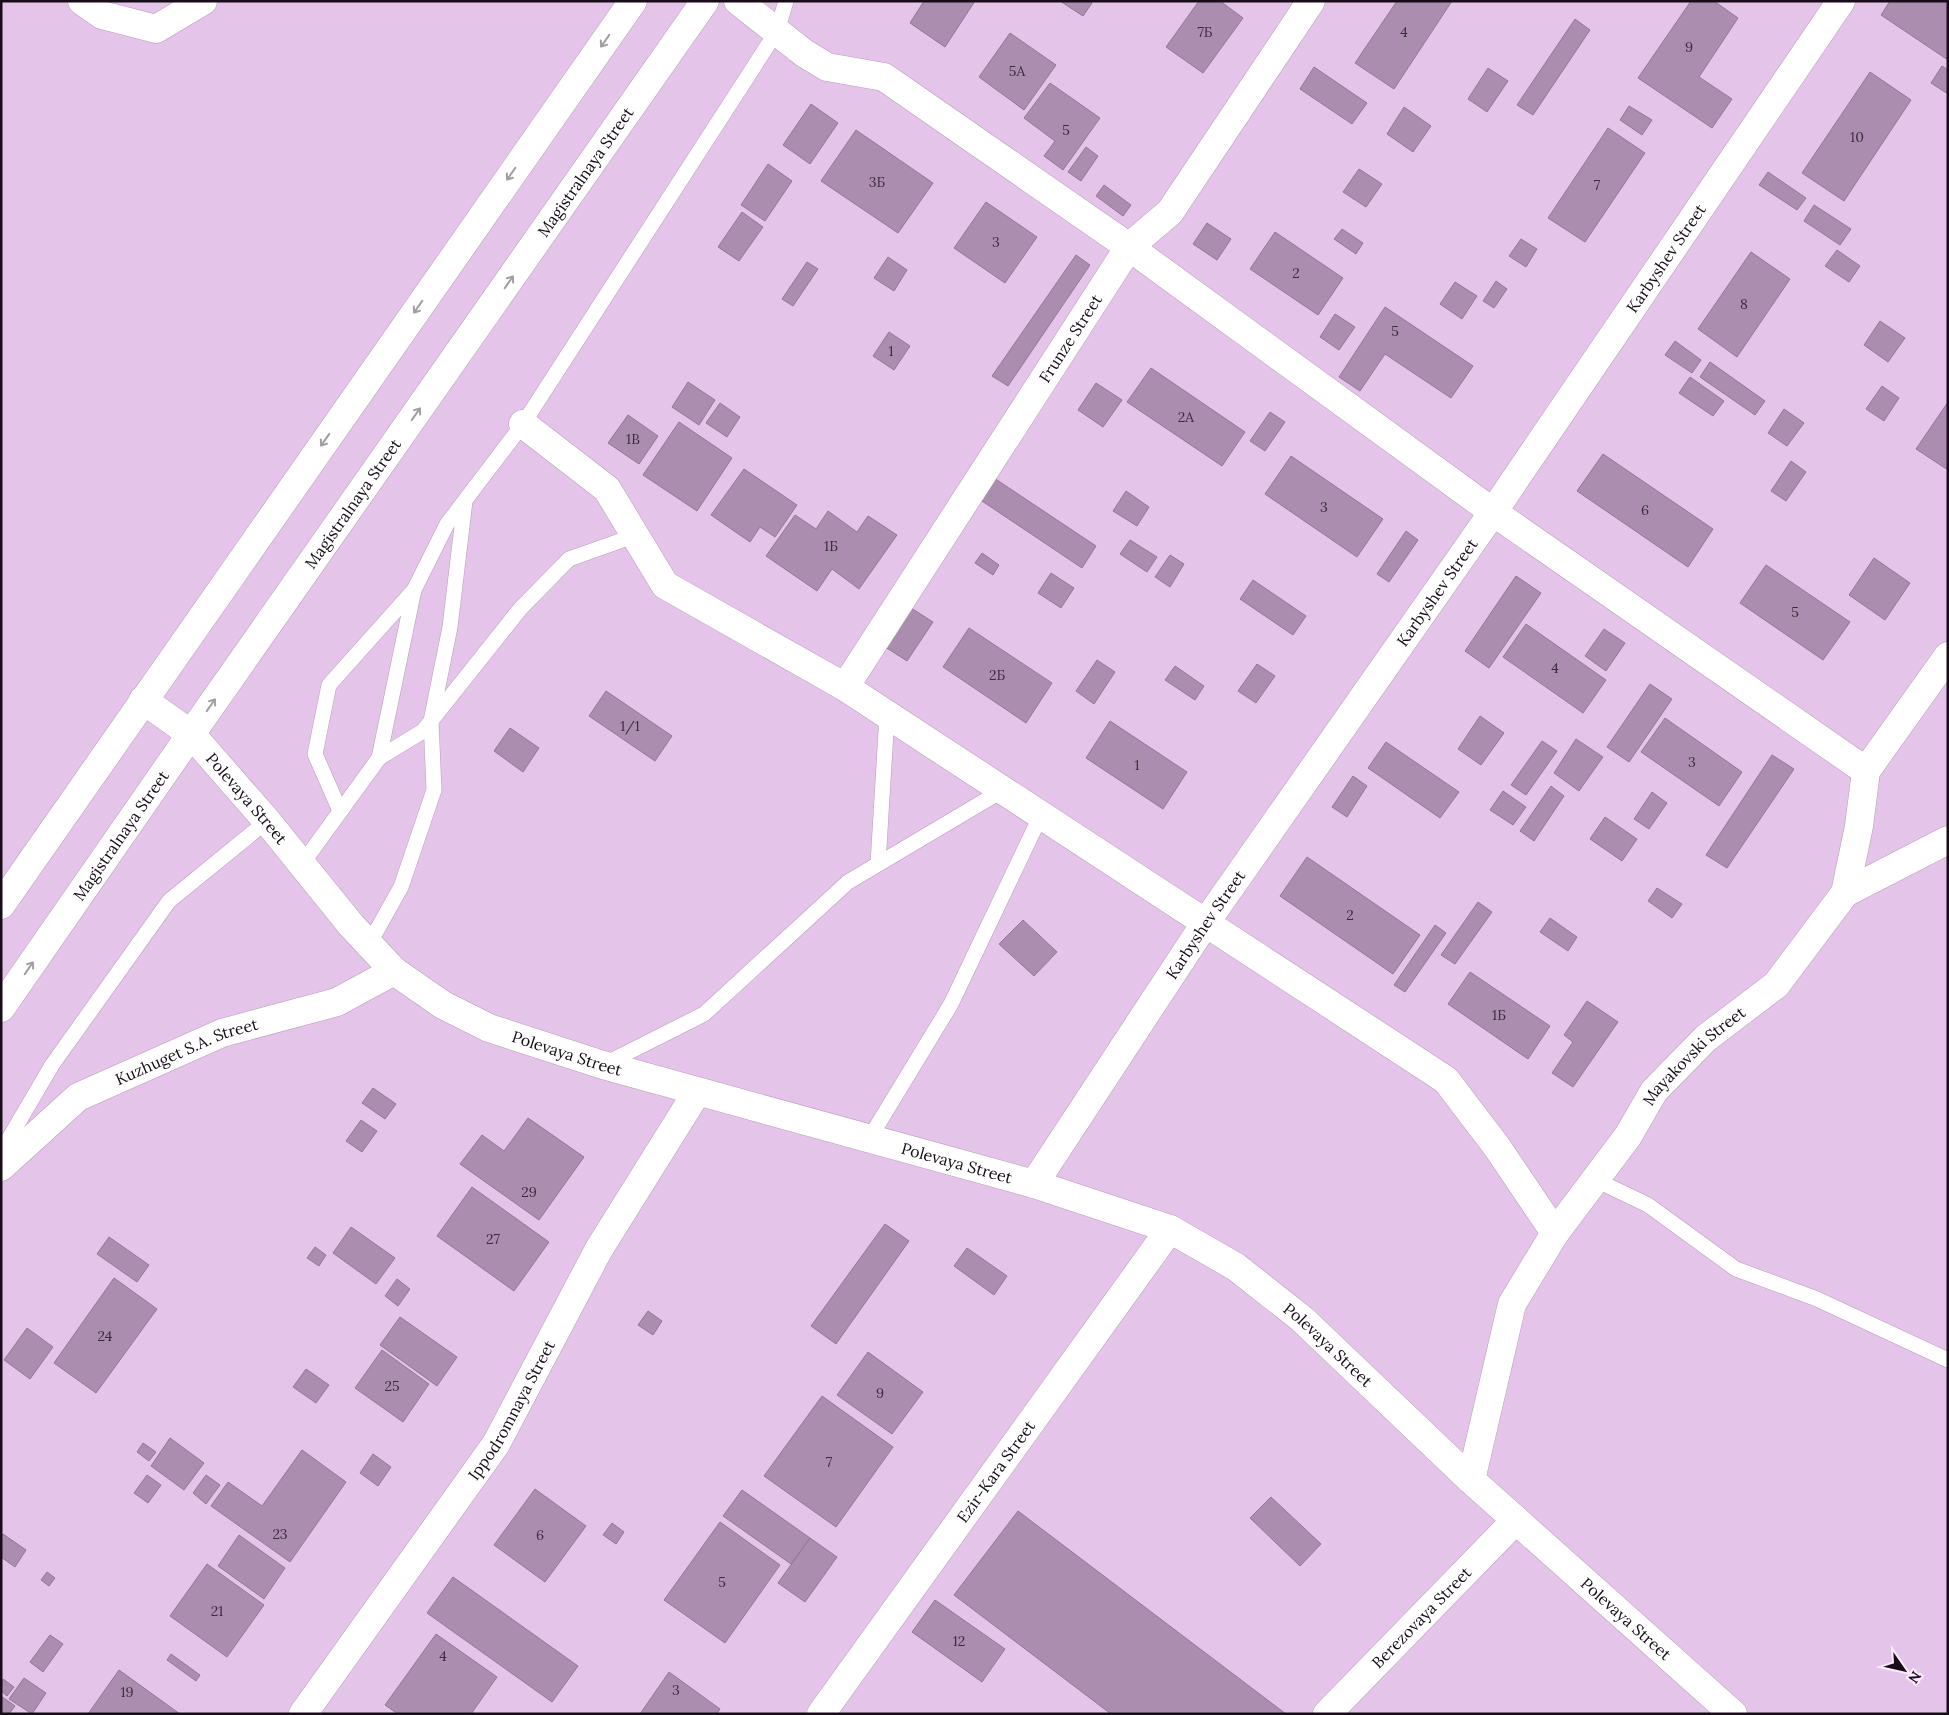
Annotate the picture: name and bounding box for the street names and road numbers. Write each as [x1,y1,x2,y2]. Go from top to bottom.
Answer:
street label: Magistralnaya Street [533,102,638,241]
street label: Karbyshev Street [1622,199,1710,316]
street label: Frunze Street [1034,290,1106,386]
street label: Magistralnaya Street [300,434,405,572]
street label: Karbyshev Street [1392,534,1482,650]
street label: Polevaya Street [202,749,292,849]
street label: Magistralnaya Street [69,766,173,904]
street label: Karbyshev Street [1161,866,1250,983]
street label: Mayakovski Street [1638,1002,1750,1109]
street label: Kuzhuget S.A. Street [112,1014,261,1089]
street label: Polevaya Street [510,1026,625,1080]
street label: Polevaya Street [899,1138,1015,1188]
street label: Polevaya Street [1280,1298,1377,1391]
street label: Ippodromnaya Street [464,1336,559,1484]
street label: Ezir-Kara Street [952,1416,1040,1526]
street label: Berezovaya Street [1367,1562,1476,1672]
street label: Polevaya Street [1577,1573,1676,1665]

